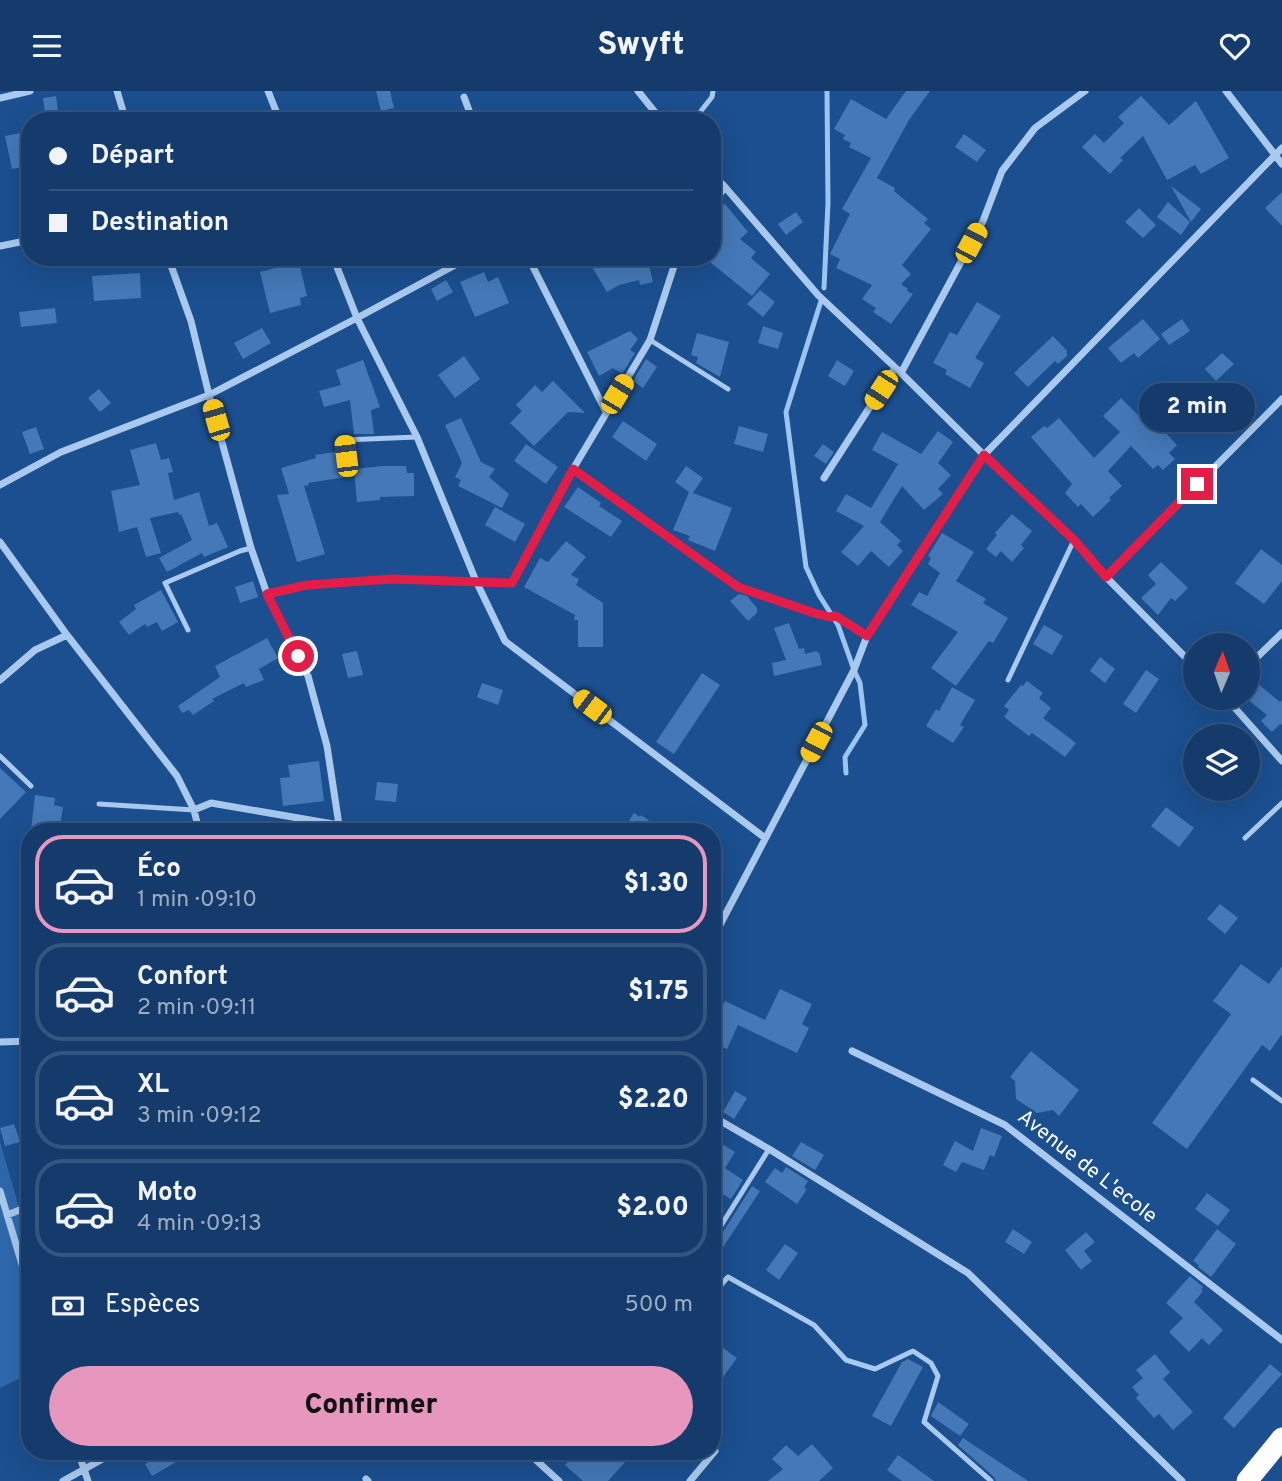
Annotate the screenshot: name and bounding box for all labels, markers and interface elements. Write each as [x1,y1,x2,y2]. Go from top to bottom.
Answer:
text: Swyft [597,26,685,66]
icon: menu [28,27,66,65]
icon: heart [1216,27,1254,65]
text: Départ [91,140,175,173]
text: Destination [91,207,229,240]
car [952,220,991,266]
car [861,367,902,413]
car [598,371,637,417]
callout: 2 min [1139,383,1255,431]
text: 2 min [1167,393,1227,422]
car [201,397,232,443]
car [334,434,359,478]
route end [1181,468,1213,500]
north arrow [1183,633,1260,711]
map controls [1183,633,1260,801]
route start [282,640,314,672]
car [569,686,616,728]
car [797,719,836,765]
button: layers [1183,724,1260,801]
icon: car [53,853,116,916]
text: Éco [137,853,181,886]
text: $1.30 [623,868,689,901]
text: 1 min · 09:10 [137,886,257,915]
icon: car [53,961,116,1024]
text: Confort [137,961,228,994]
text: $1.75 [628,976,689,1009]
text: 2 min · 09:11 [137,994,256,1023]
icon: car [53,1069,116,1132]
text: XL [137,1069,169,1102]
text: $2.20 [618,1084,689,1117]
text: 3 min · 09:12 [137,1102,262,1131]
street label: Avenue de L'ecole [1012,1104,1162,1230]
icon: car [53,1177,116,1240]
text: Moto [137,1177,197,1210]
text: $2.00 [616,1192,689,1225]
text: 4 min · 09:13 [137,1210,262,1239]
icon: cash [49,1287,87,1325]
text: Espèces [105,1289,201,1322]
text: 500 m [625,1291,693,1320]
button: Confirmer [49,1366,693,1446]

